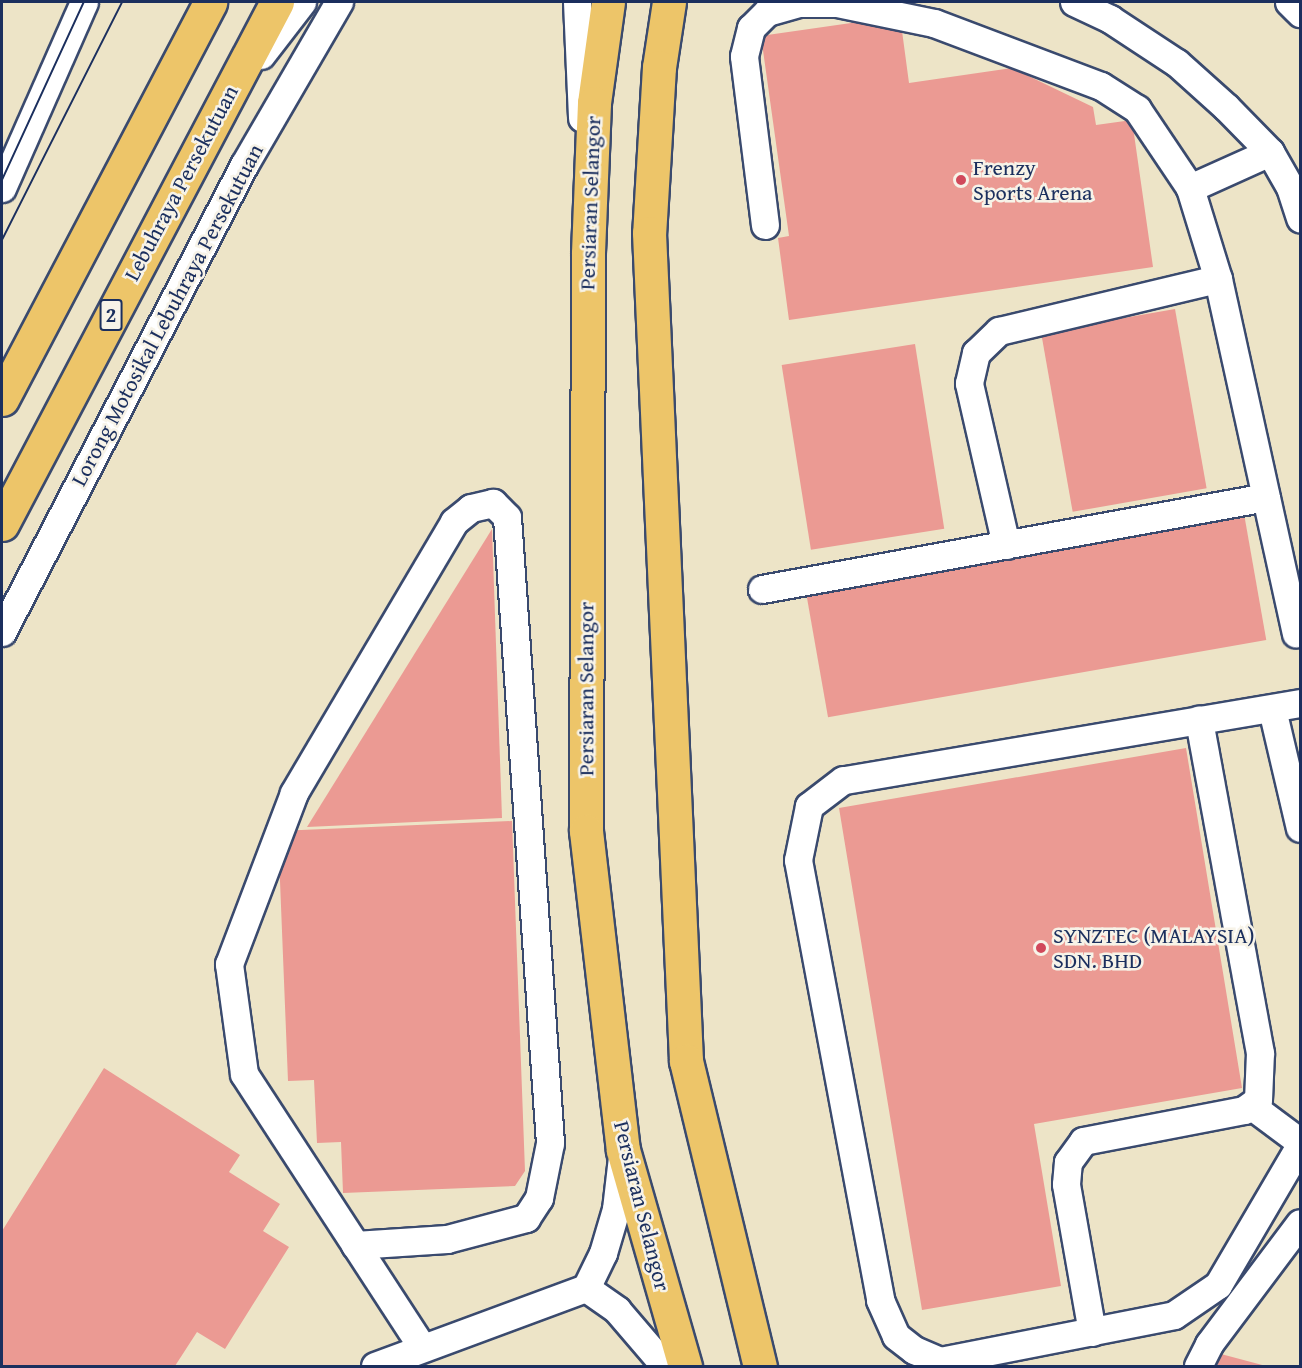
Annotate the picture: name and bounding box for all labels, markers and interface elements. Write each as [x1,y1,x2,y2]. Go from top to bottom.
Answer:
street label: Lebuhraya Persekutuan [118,81,244,285]
street label: Persiaran Selangor [574,115,606,291]
street label: Lorong Motosikal Lebuhraya Persekutuan [65,140,269,490]
place label: Frenzy Sports Arena [973,154,1092,206]
marker: Frenzy Sports Arena [954,173,968,187]
road number: 2 [99,297,123,333]
street label: Persiaran Selangor [573,602,599,776]
place label: SYNZTEC (MALAYSIA) SDN. BHD [1053,922,1255,974]
marker: SYNZTEC (MALAYSIA) SDN. BHD [1034,941,1048,955]
street label: Persiaran Selangor [608,1118,676,1294]

